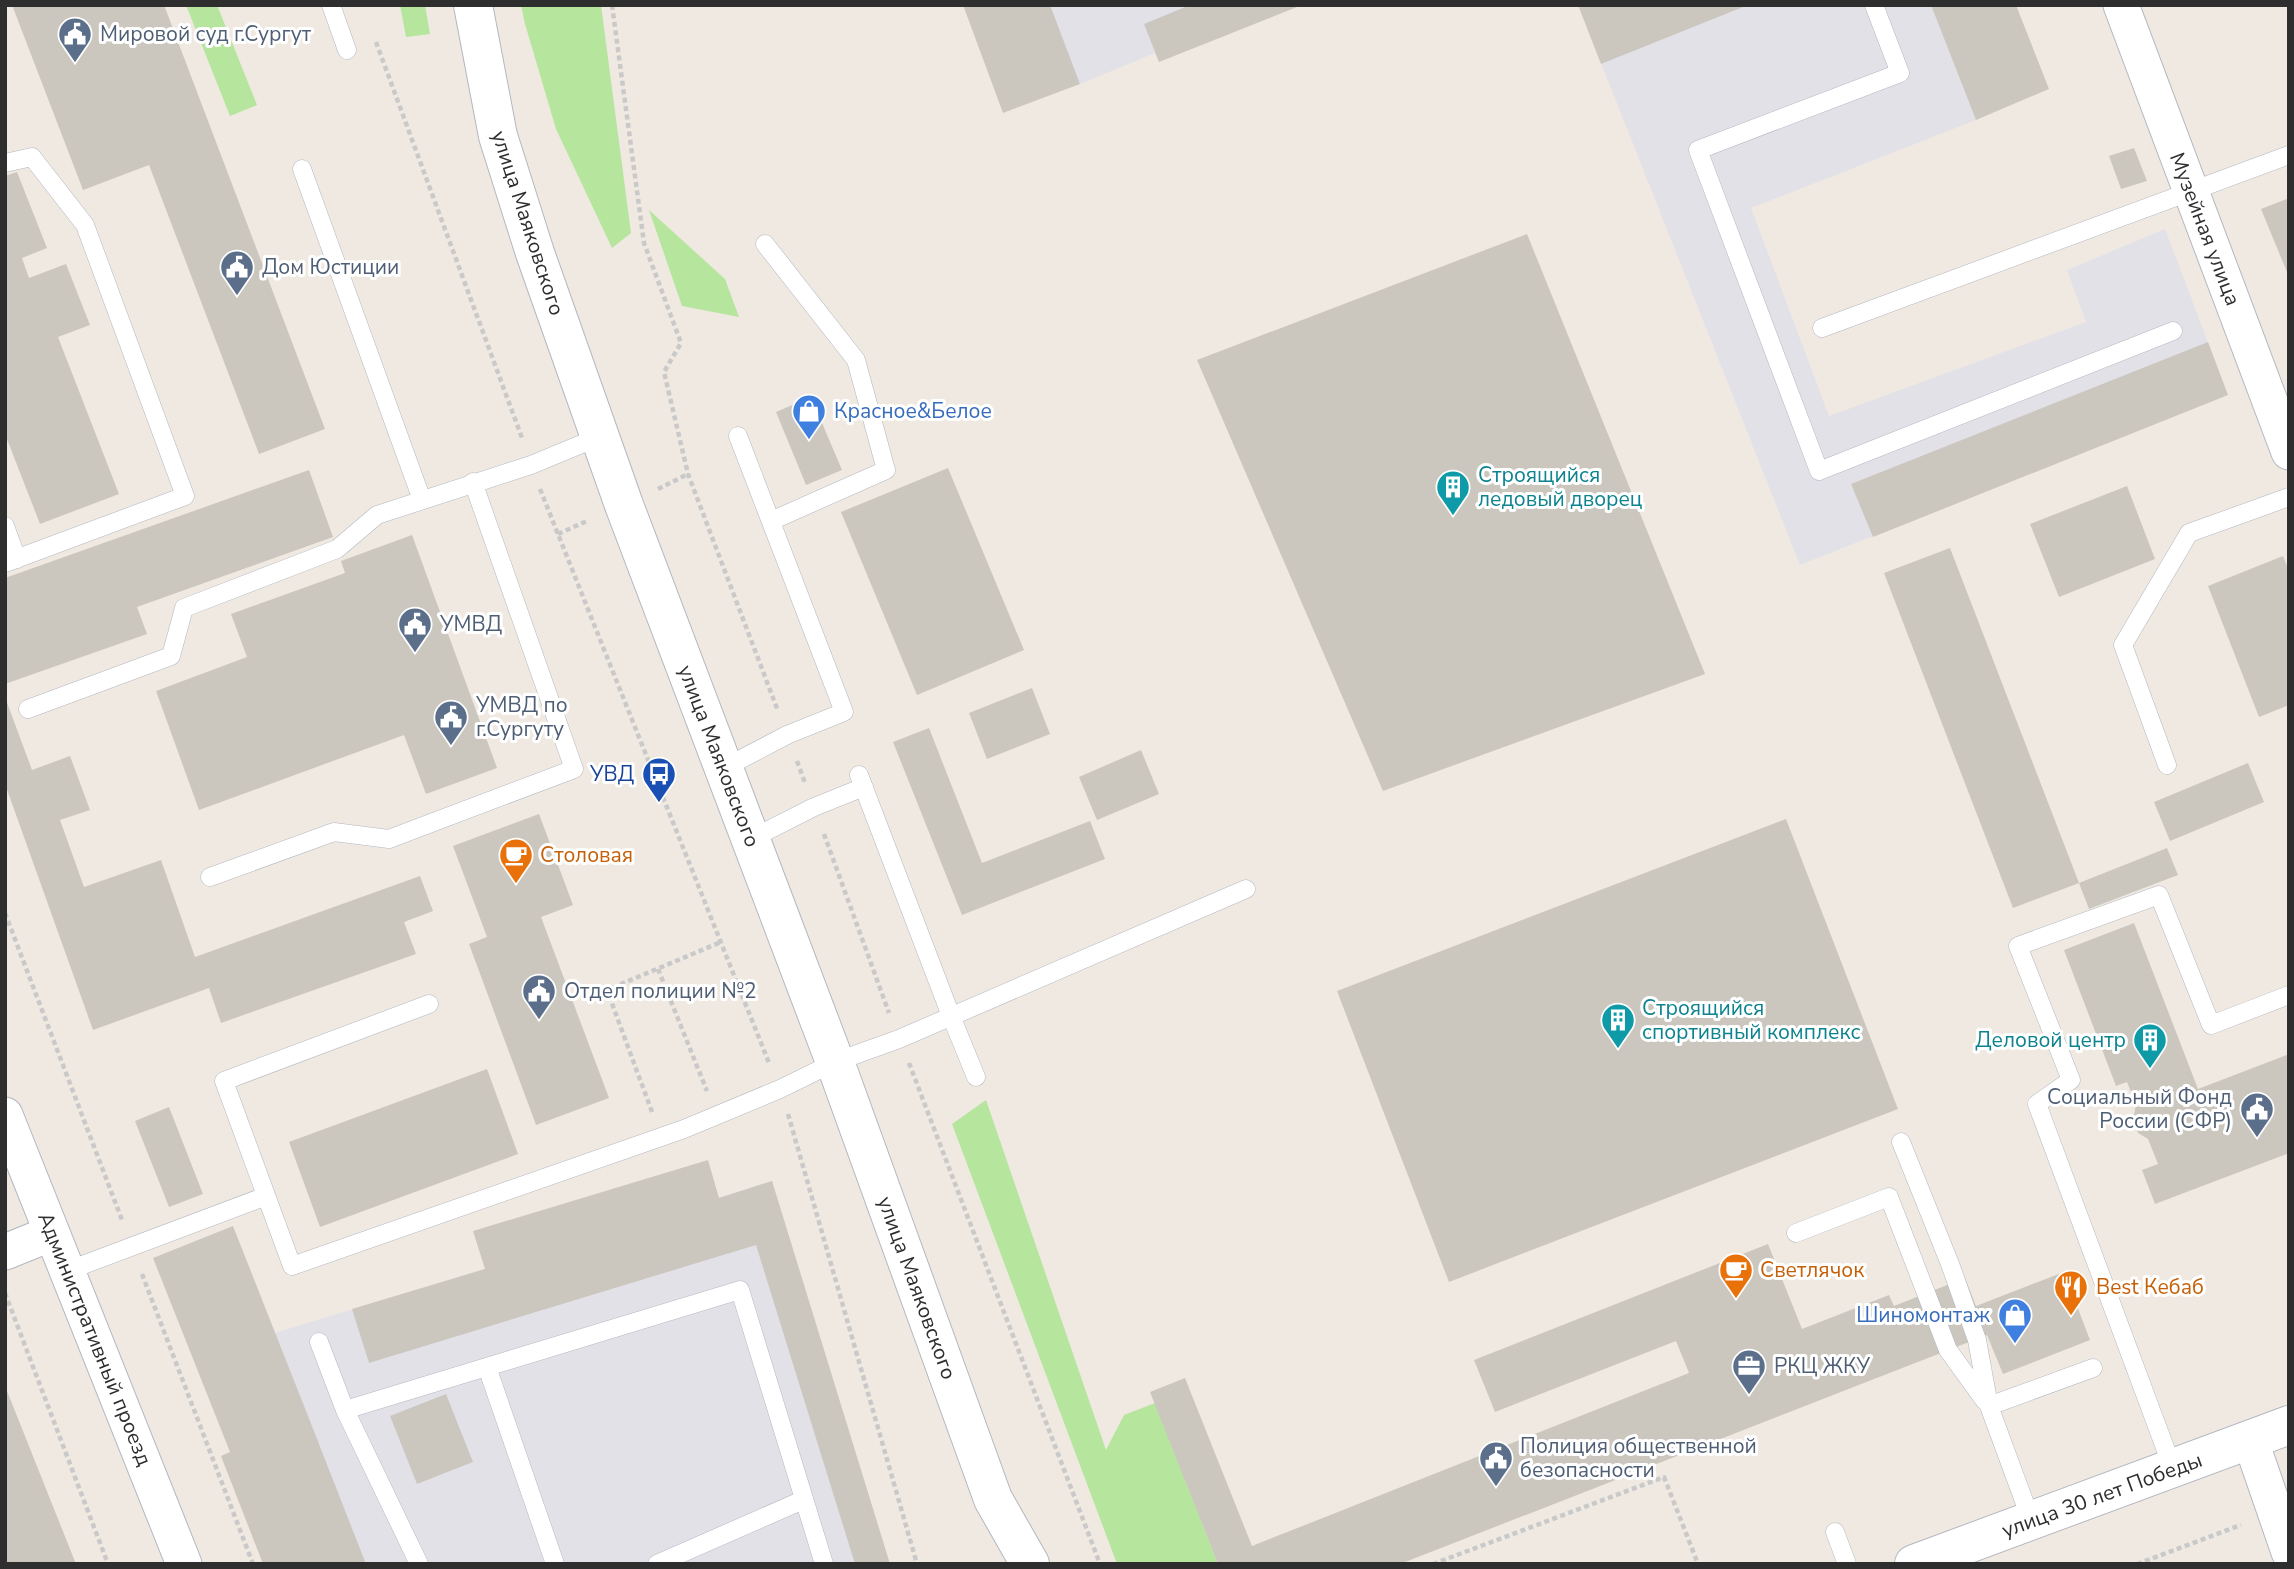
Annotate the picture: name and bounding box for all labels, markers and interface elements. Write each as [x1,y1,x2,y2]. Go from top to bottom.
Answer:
public building icon: Мировой суд г.Сургут [56,15,94,64]
place label: Мировой суд г.Сургут [100,20,312,48]
street label: улица Маяковского [485,127,571,319]
street label: Музейная улица [2163,148,2247,310]
public building icon: Дом Юстиции [218,248,256,297]
place label: Дом Юстиции [262,253,399,281]
shop icon: Красное&Белое [790,392,828,441]
place label: Красное&Белое [834,397,992,425]
place label: Строящийся ледовый дворец [1478,461,1642,513]
building icon: Строящийся ледовый дворец [1434,468,1472,517]
public building icon: УМВД [396,605,434,654]
place label: УМВД [439,610,502,638]
street label: улица Маяковского [671,661,767,851]
place label: УМВД по г.Сургуту [475,691,568,743]
public building icon: УМВД по г.Сургуту [432,698,470,747]
bus stop icon: УВД [640,755,678,804]
place label: УВД [589,760,634,788]
cafe icon: Столовая [497,836,535,885]
place label: Столовая [540,841,633,869]
public building icon: Отдел полиции №2 [520,972,558,1021]
place label: Отдел полиции №2 [564,977,757,1005]
place label: Строящийся спортивный комплекс [1642,994,1860,1046]
building icon: Строящийся спортивный комплекс [1599,1001,1637,1050]
building icon: Деловой центр [2131,1021,2169,1070]
place label: Деловой центр [1975,1026,2126,1054]
place label: Социальный Фонд России (СФР) [2047,1083,2232,1135]
public building icon: Социальный Фонд России (СФР) [2238,1090,2276,1139]
street label: улица Маяковского [871,1193,963,1383]
street label: Административный проезд [31,1208,159,1470]
cafe icon: Светлячок [1717,1251,1755,1300]
place label: Светлячок [1760,1256,1865,1284]
restaurant icon: Best Кебаб [2052,1268,2090,1317]
place label: Best Кебаб [2096,1273,2204,1301]
shop icon: Шиномонтаж [1996,1296,2034,1345]
place label: Шиномонтаж [1856,1301,1991,1329]
office icon: РКЦ ЖКУ [1730,1347,1768,1396]
place label: РКЦ ЖКУ [1774,1352,1871,1380]
place label: Полиция общественной безопасности [1520,1432,1757,1484]
public building icon: Полиция общественной безопасности [1477,1439,1515,1488]
street label: улица 30 лет Победы [1998,1446,2206,1544]

